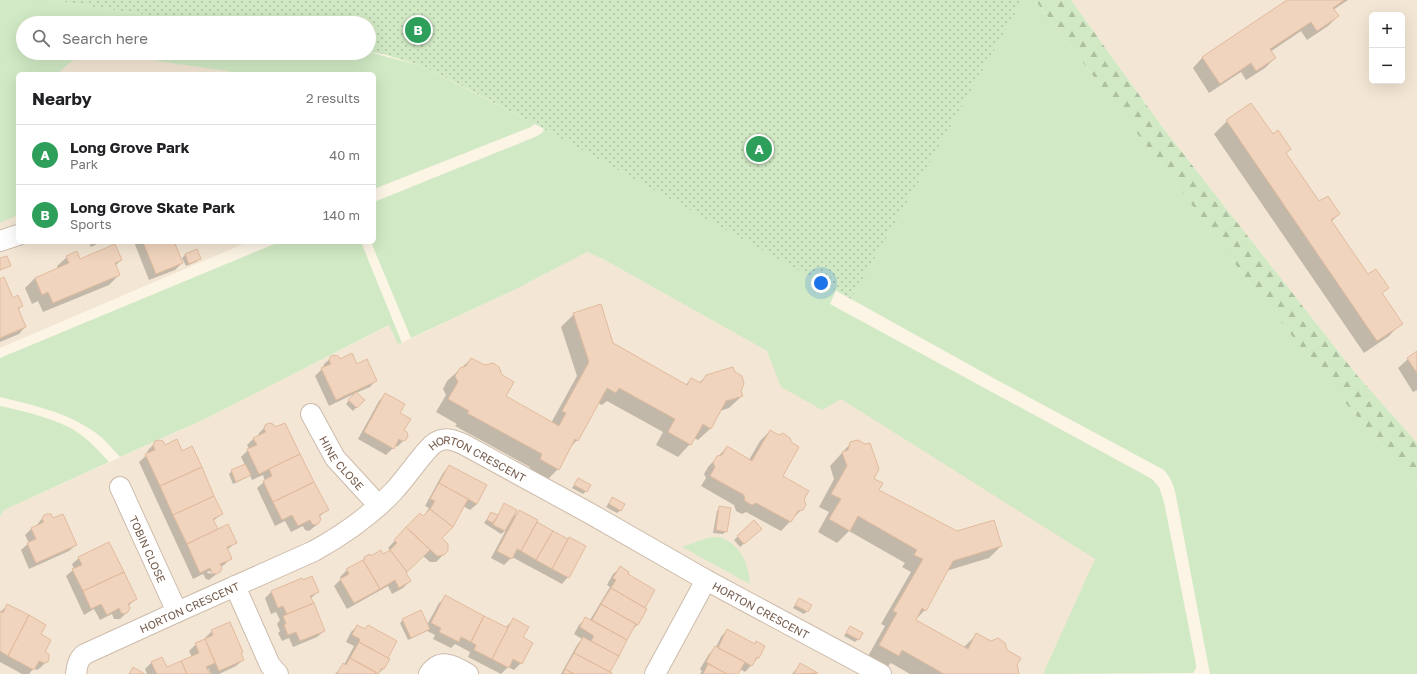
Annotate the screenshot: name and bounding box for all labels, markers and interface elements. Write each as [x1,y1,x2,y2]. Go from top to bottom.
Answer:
map controls [1369,12,1405,84]
button: + [1369,12,1405,48]
pin: B [405,15,431,45]
search box [16,16,376,60]
icon: search [30,27,52,49]
text: Search here [62,29,148,47]
button: − [1369,48,1405,84]
text: Nearby [32,88,92,109]
text: 2 results [306,90,360,106]
pin: A [746,134,772,164]
text: Long Grove Park [70,138,189,156]
text: A [40,147,50,163]
text: 40 m [329,147,360,163]
text: Park [70,156,98,172]
text: Long Grove Skate Park [70,198,235,216]
text: B [40,207,50,223]
text: 140 m [323,207,360,223]
text: Sports [70,216,112,232]
your location [811,273,831,293]
street label: HINE CLOSE [318,433,367,492]
street label: HORTON CRESCENT [425,433,529,484]
street label: TOBIN CLOSE [127,513,169,585]
street label: HORTON CRESCENT [710,578,812,641]
street label: HORTON CRESCENT [137,579,241,635]

